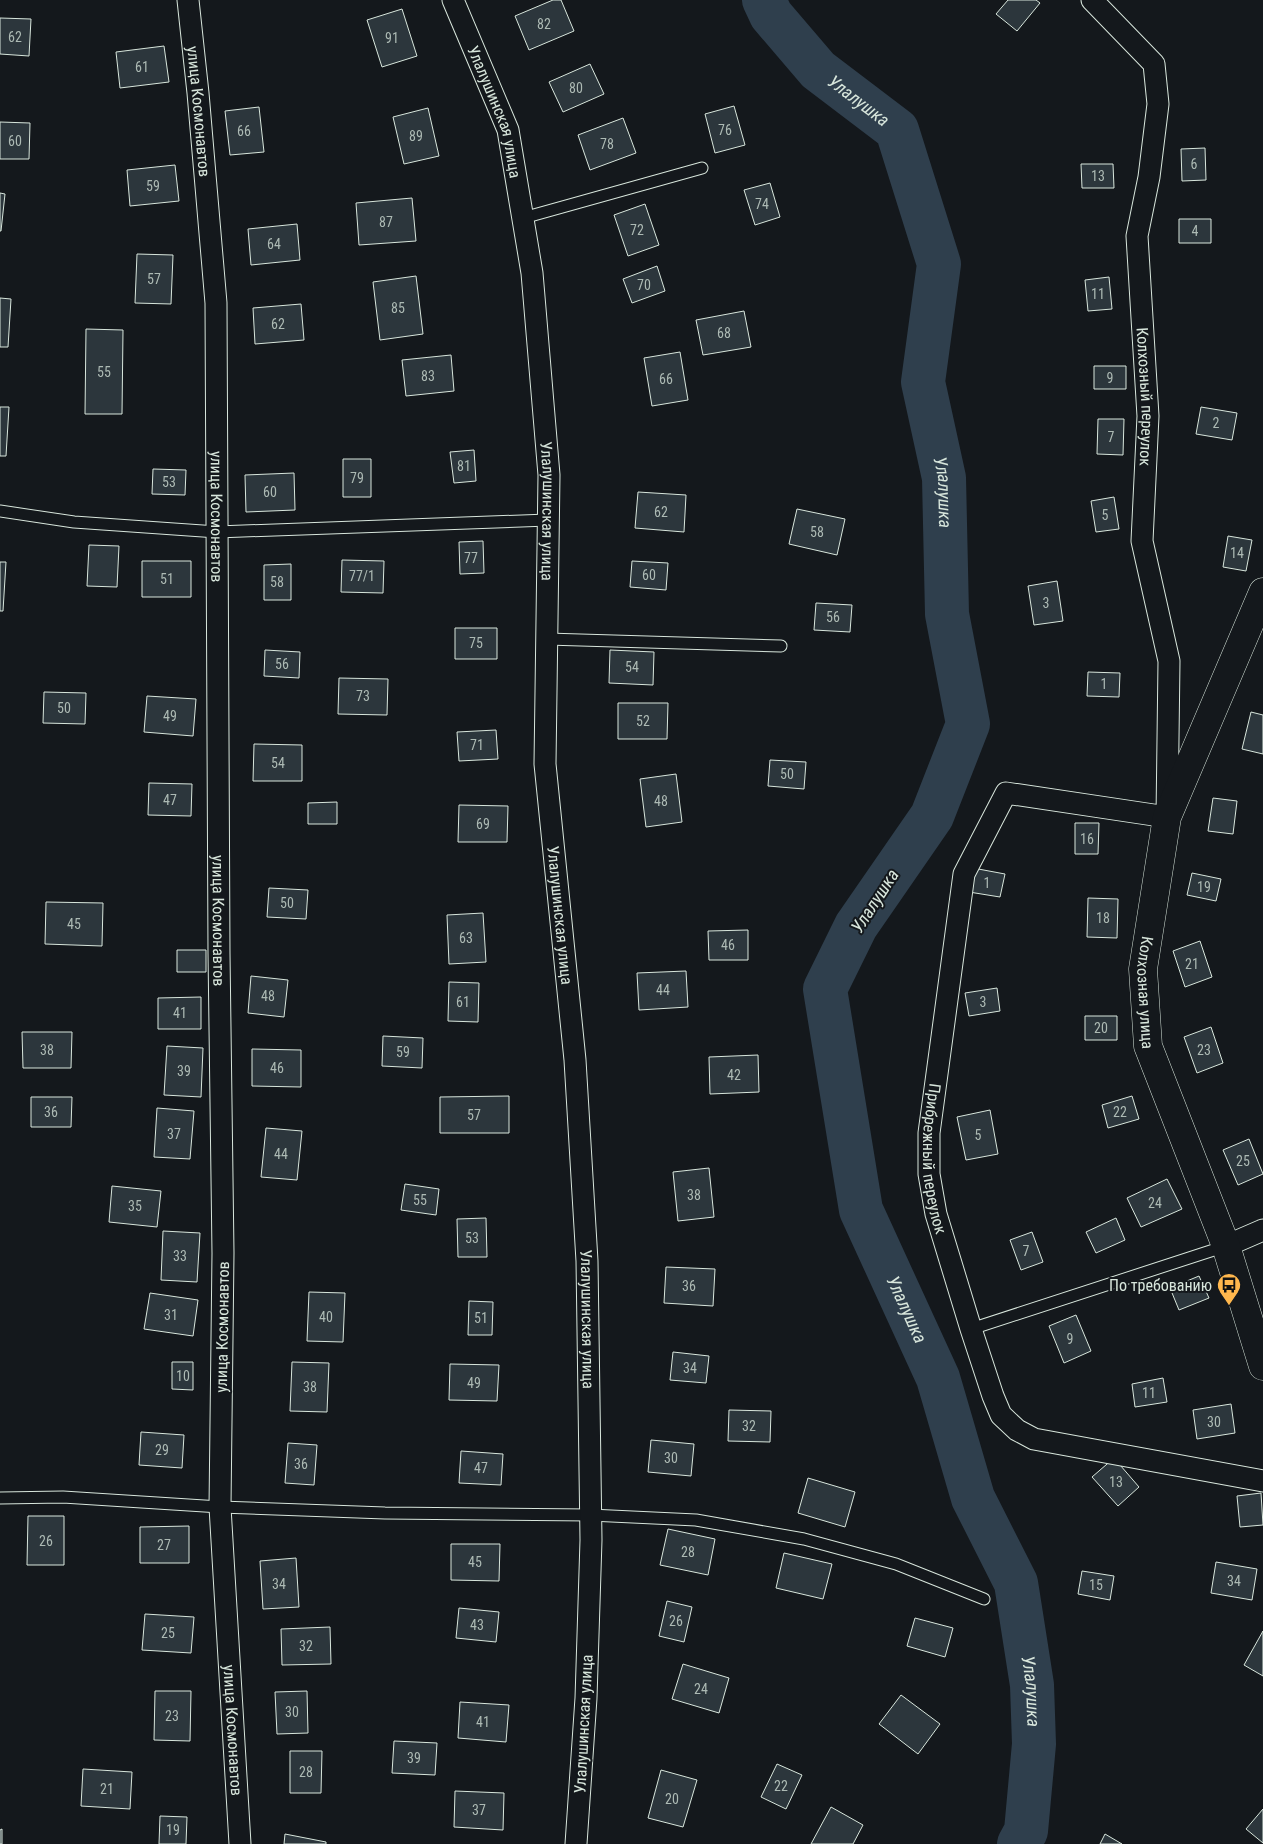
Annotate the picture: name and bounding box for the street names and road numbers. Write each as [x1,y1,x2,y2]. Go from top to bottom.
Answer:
street label: Улалушинская улица [463,43,525,180]
street label: улица Космонавтов [183,45,214,178]
street label: Колхозный переулок [1133,327,1157,467]
street label: Улалушинская улица [536,441,558,581]
street label: улица Космонавтов [207,451,226,582]
street label: Улалушинская улица [543,845,576,986]
street label: улица Космонавтов [209,855,228,986]
street label: Колхозная улица [1133,935,1157,1049]
street label: Прибрежный переулок [919,1082,951,1237]
street label: Улалушинская улица [576,1249,598,1389]
street label: улица Космонавтов [212,1261,233,1393]
street label: Улалушинская улица [570,1654,597,1794]
street label: улица Космонавтов [219,1664,246,1796]

